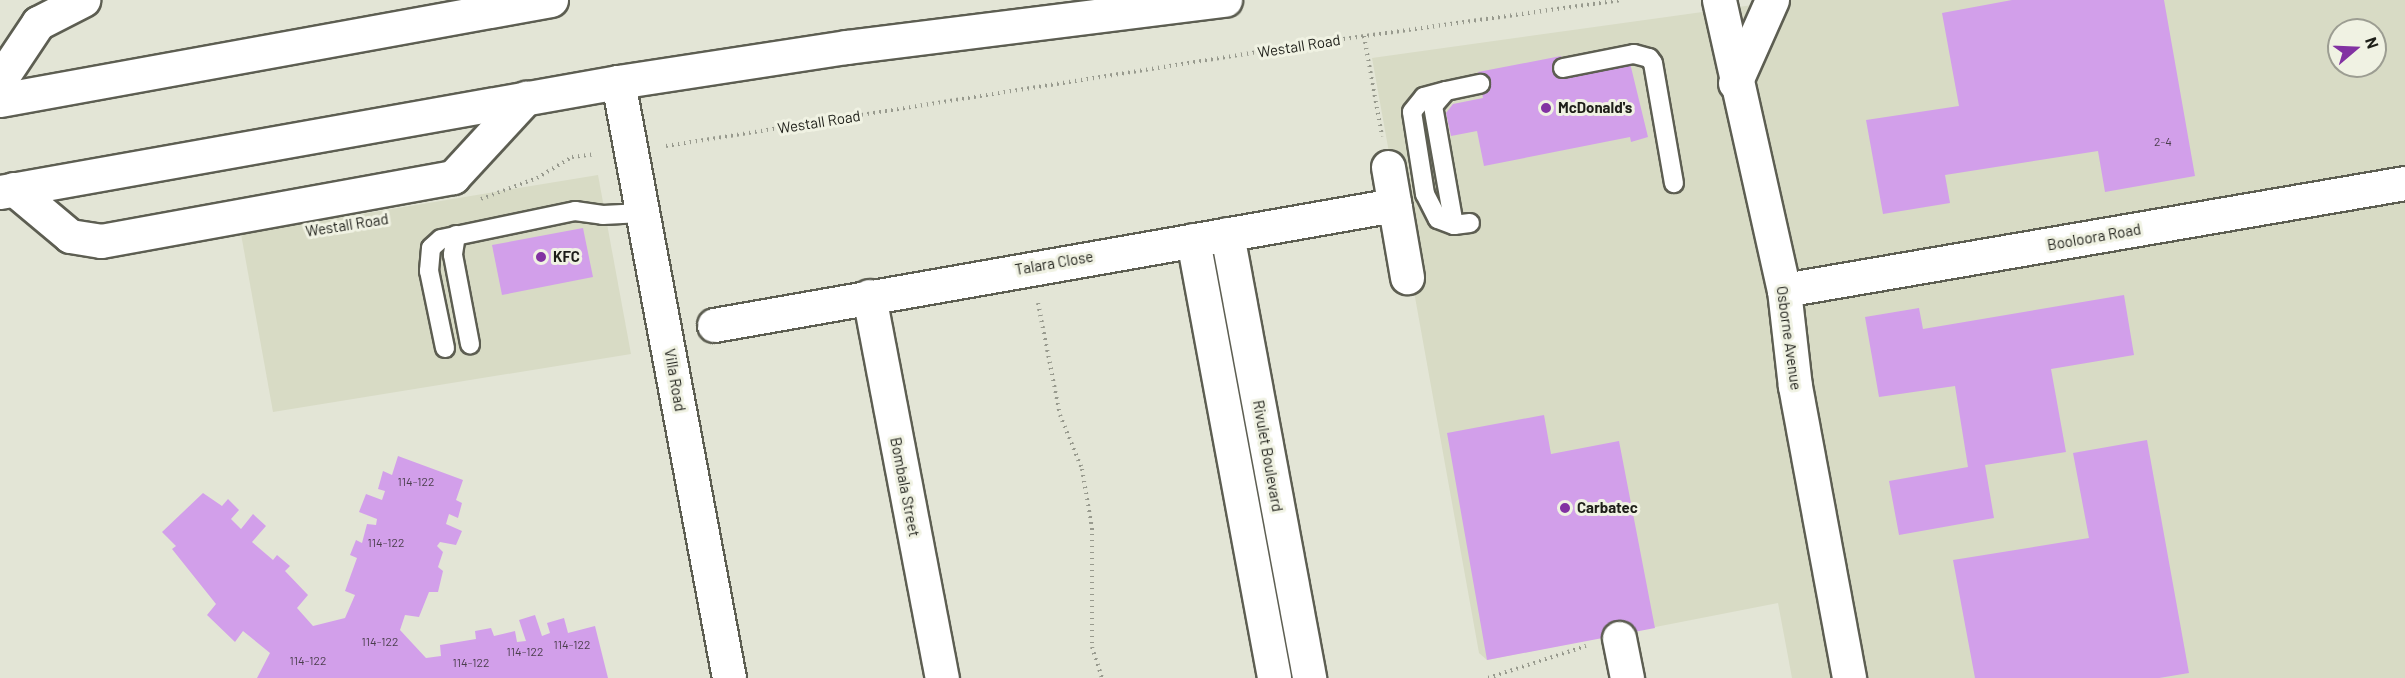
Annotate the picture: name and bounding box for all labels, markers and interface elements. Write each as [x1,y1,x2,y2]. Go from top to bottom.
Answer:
north arrow [2327,18,2387,78]
street label: Westall Road [1256,31,1342,61]
text: N [2362,34,2383,51]
place label: McDonald's [1558,99,1632,117]
marker: McDonald's [1539,101,1553,115]
street label: Westall Road [776,107,862,137]
house number: 2-4 [2154,135,2172,149]
street label: Westall Road [304,210,390,240]
street label: Booloora Road [2046,220,2142,254]
street label: Talara Close [1013,247,1095,279]
place label: KFC [553,248,580,266]
marker: KFC [534,250,548,264]
street label: Osborne Avenue [1773,285,1805,391]
street label: Villa Road [661,347,689,413]
street label: Rivulet Boulevard [1249,399,1287,513]
street label: Bombala Street [887,436,923,538]
house number: 114-122 [398,475,434,489]
place label: Carbatec [1577,499,1638,517]
marker: Carbatec [1558,501,1572,515]
house number: 114-122 [368,536,404,550]
house number: 114-122 [362,635,398,649]
house number: 114-122 [554,638,590,652]
house number: 114-122 [507,645,543,659]
house number: 114-122 [290,654,326,668]
house number: 114-122 [453,656,489,670]

